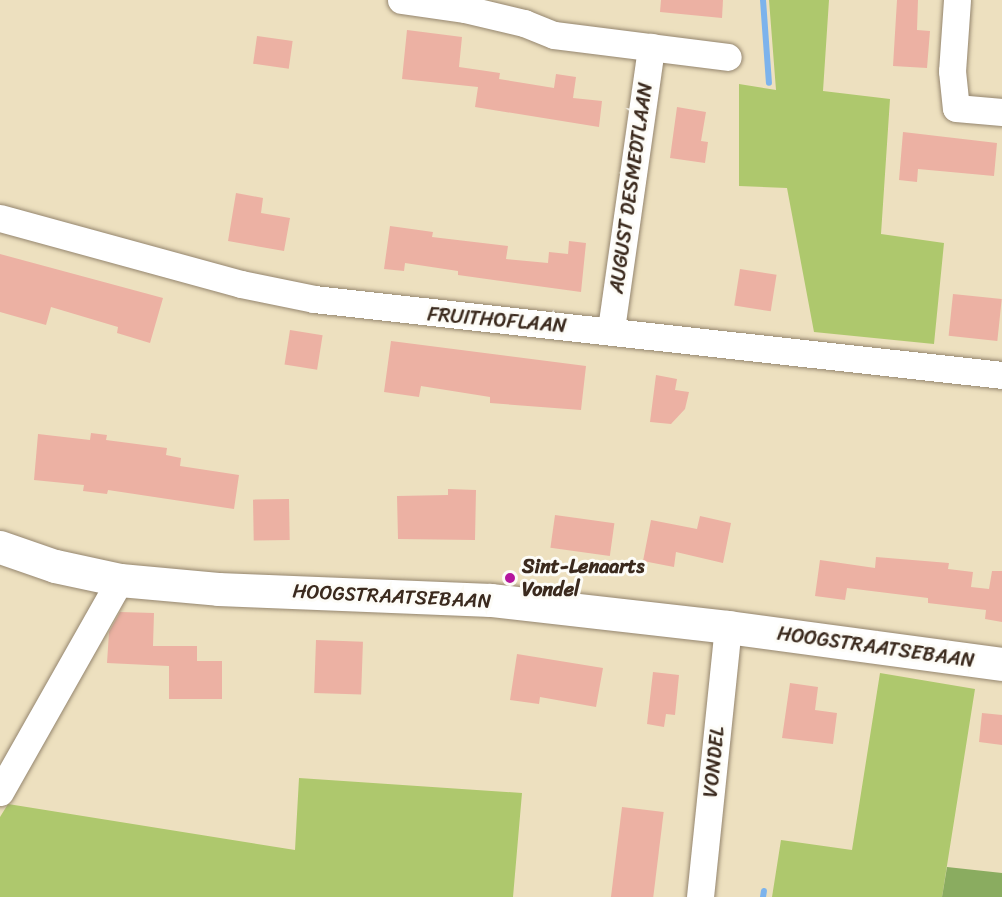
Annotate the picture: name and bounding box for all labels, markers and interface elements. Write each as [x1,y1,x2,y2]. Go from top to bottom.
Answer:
street label: AUGUST DESMEDTLAAN [604,81,658,295]
street label: FRUITHOFLAAN [426,302,568,338]
place label: Sint-Lenaarts Vondel [522,554,644,601]
marker: Sint-Lenaarts Vondel [503,571,517,585]
street label: HOOGSTRAATSEBAAN [292,579,492,613]
street label: HOOGSTRAATSEBAAN [776,621,976,673]
street label: VONDEL [698,725,730,799]

